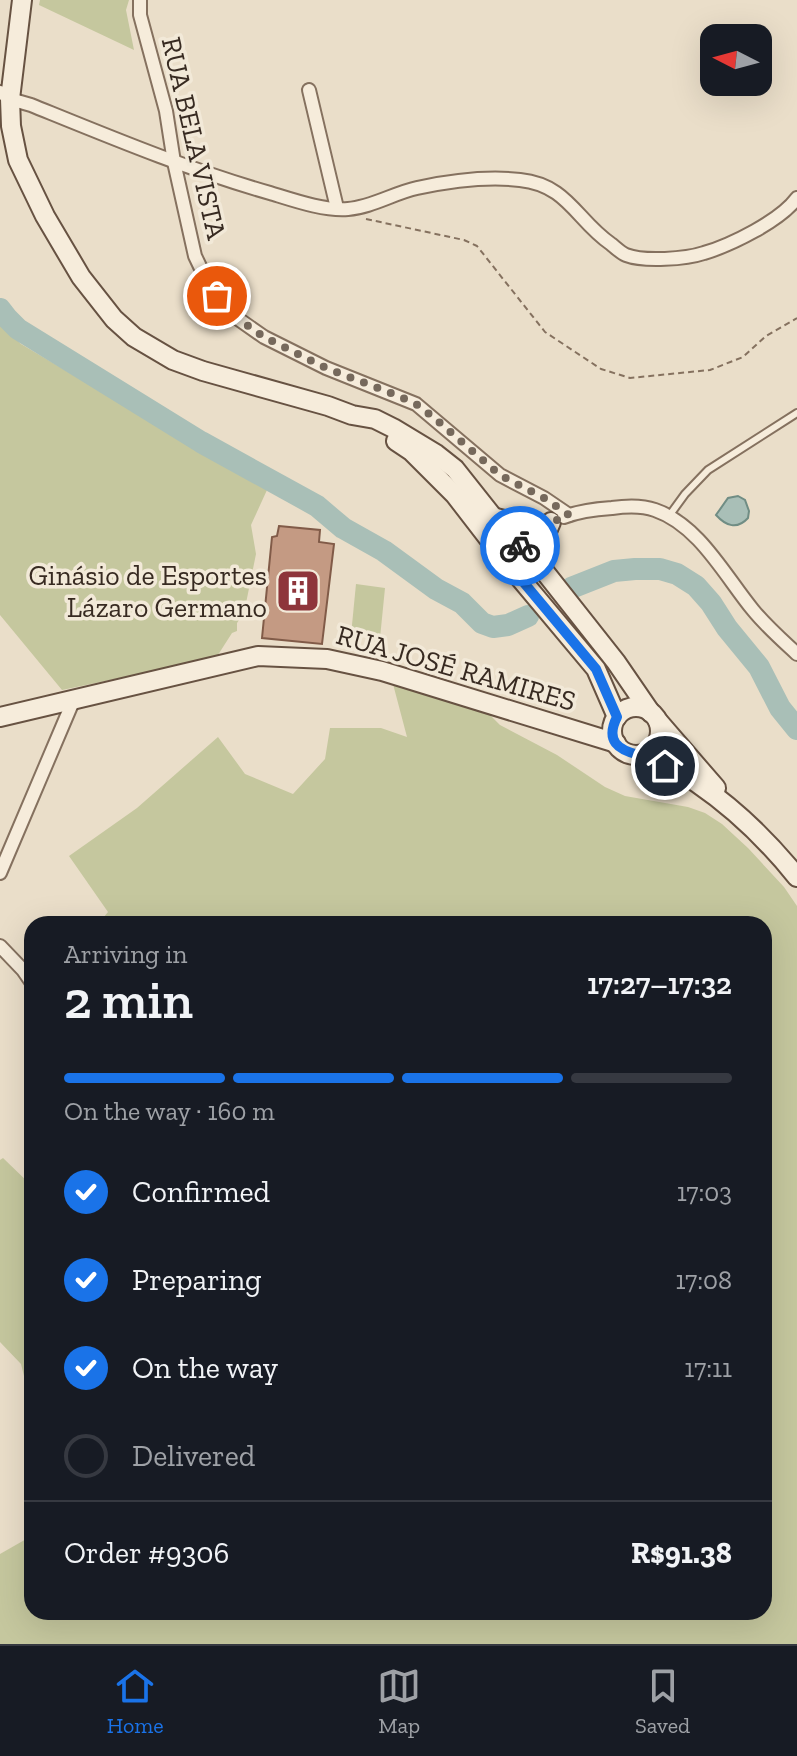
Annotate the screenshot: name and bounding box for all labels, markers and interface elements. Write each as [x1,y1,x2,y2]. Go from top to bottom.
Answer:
north arrow [700,24,772,96]
map controls [700,24,772,96]
street label: RUA BELA VISTA [155,34,234,243]
pin [183,262,251,330]
icon: bag [195,274,239,318]
courier [480,506,560,586]
icon: bike [498,524,542,568]
place label: Ginásio de Esportes Lázaro Germano [28,559,267,624]
building icon: Ginásio de Esportes Lázaro Germano [274,567,322,615]
street label: RUA JOSÉ RAMIRES [333,618,579,718]
pin [631,732,699,800]
icon: home [643,744,687,788]
text: Arriving in [64,938,187,970]
text: 17:27–17:32 [587,966,732,1002]
text: 2 min [64,969,193,1031]
text: On the way · 160 m [64,1095,275,1127]
icon: check [64,1170,108,1214]
text: Confirmed [132,1174,270,1210]
text: 17:03 [677,1176,732,1208]
icon: check [64,1258,108,1302]
text: Preparing [132,1262,262,1298]
text: 17:08 [675,1264,732,1296]
icon: check [64,1346,108,1390]
text: On the way [132,1350,278,1386]
text: 17:11 [684,1352,732,1384]
text: Delivered [132,1438,255,1474]
text: Order #9306 [64,1535,230,1571]
text: R$91.38 [631,1535,732,1571]
tab: Home [107,1664,164,1739]
tab: Map [377,1664,421,1739]
tab: Saved [635,1664,690,1739]

